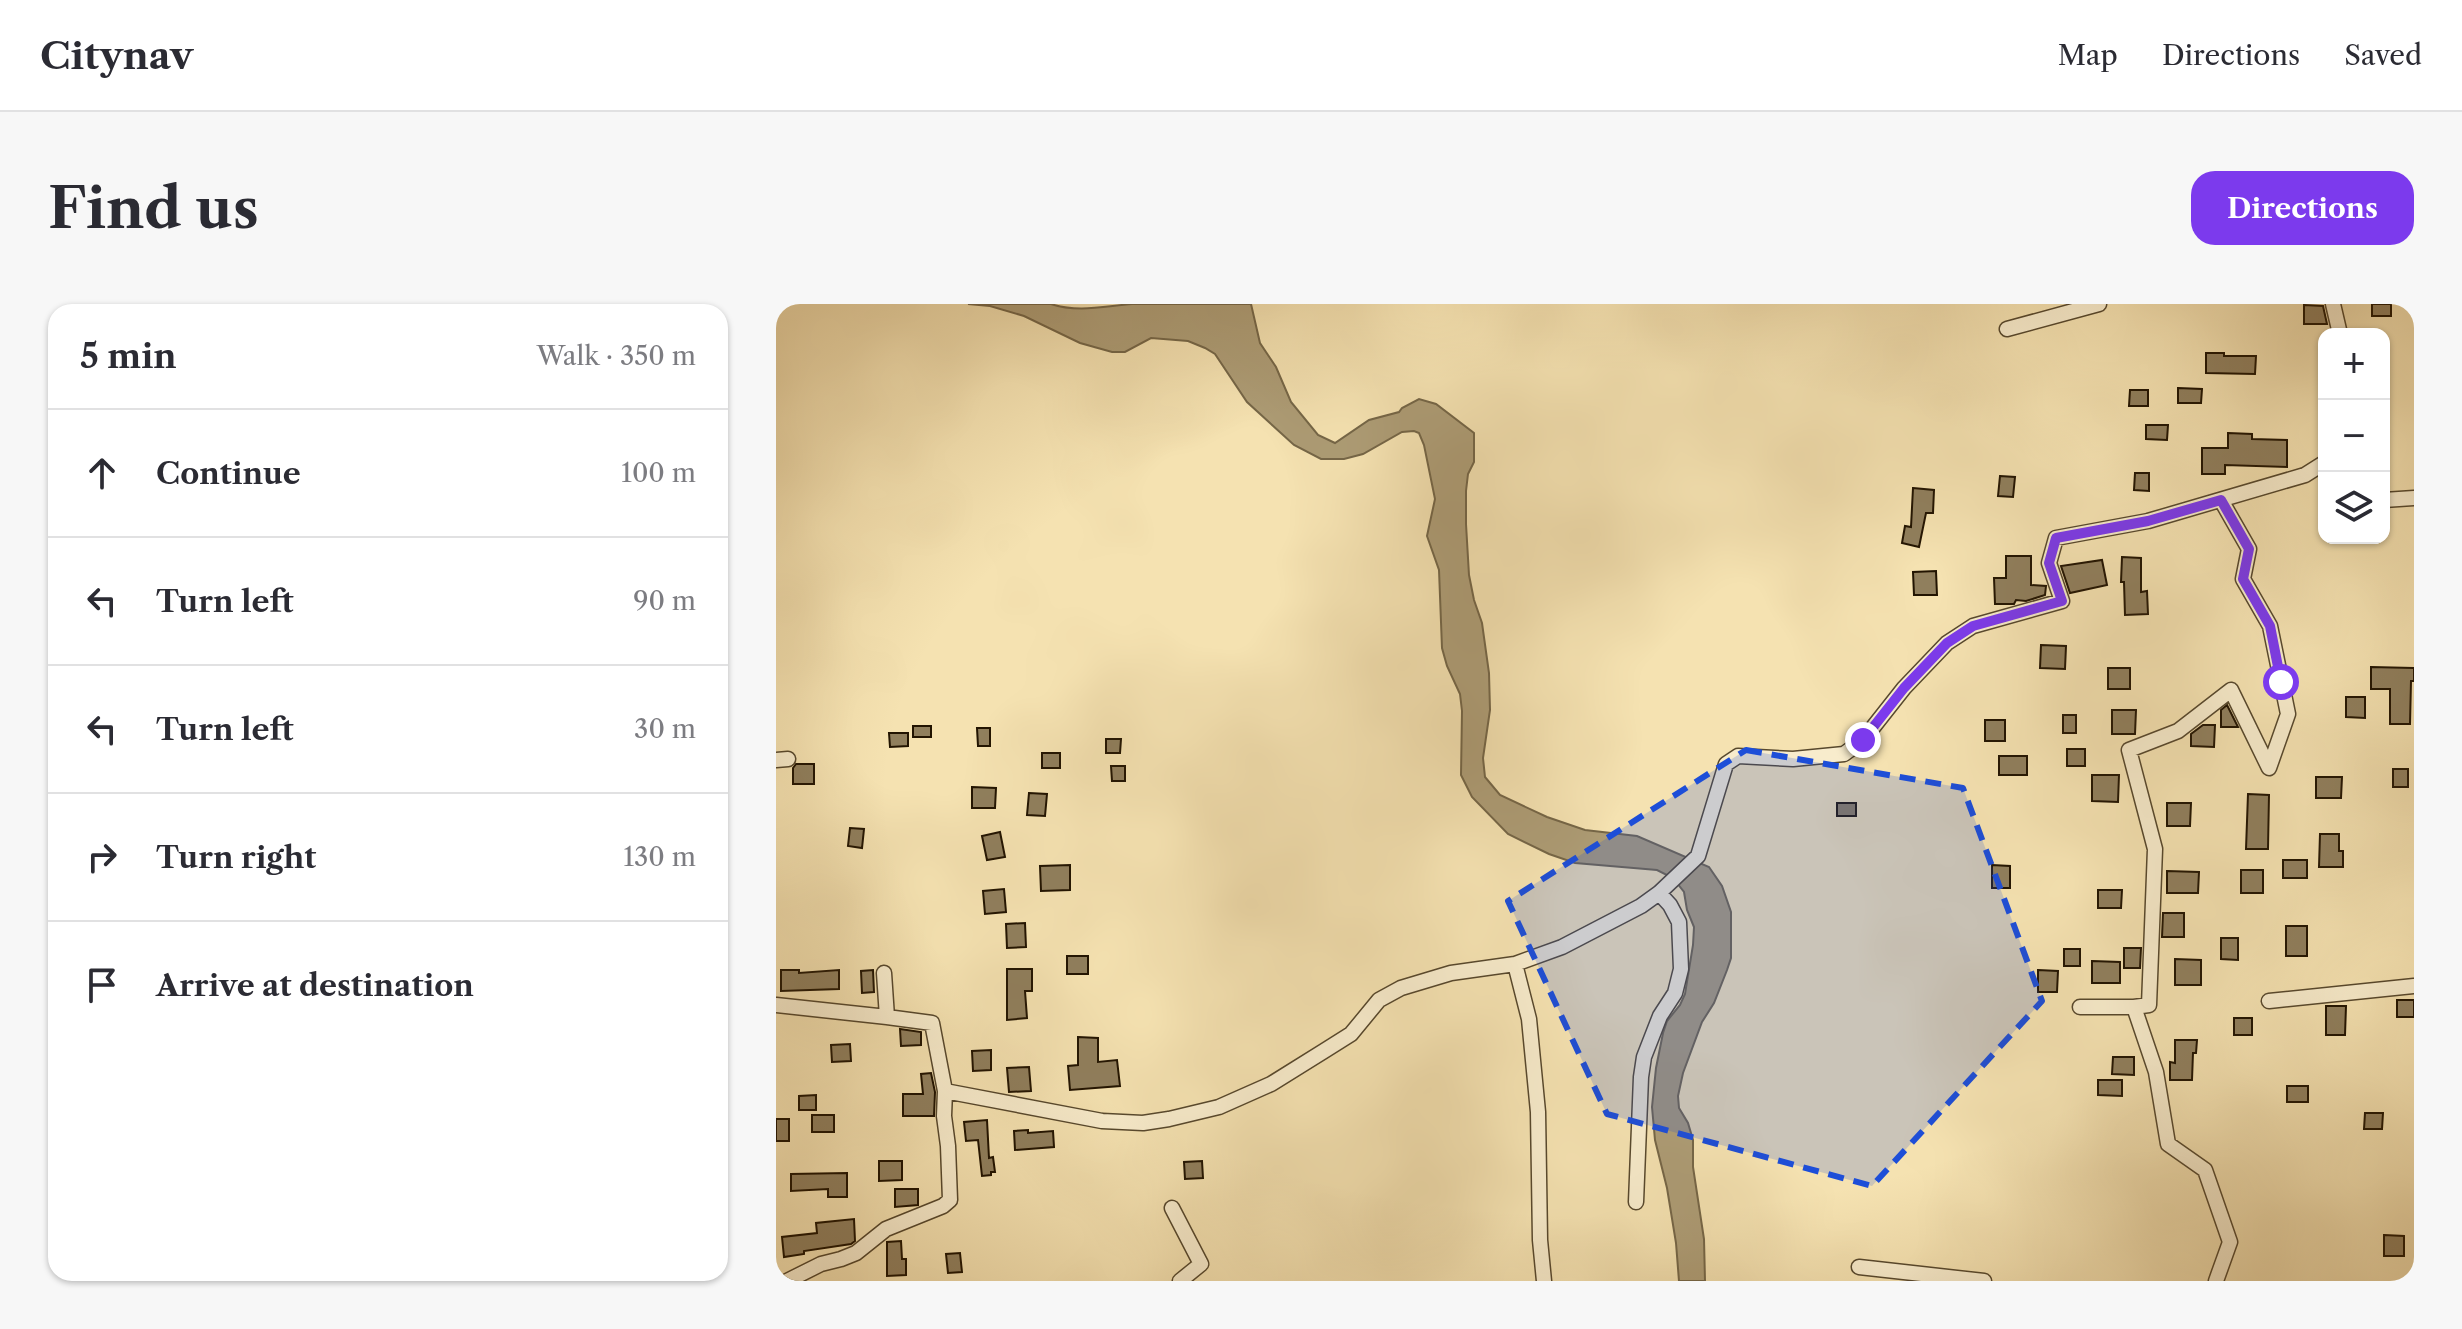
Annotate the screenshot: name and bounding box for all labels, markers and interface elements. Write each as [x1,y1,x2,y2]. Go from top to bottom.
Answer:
text: Citynav [40,32,193,79]
text: Map [2058,38,2118,72]
text: Directions [2162,38,2300,72]
text: Saved [2344,38,2422,72]
button: Directions [2191,171,2414,245]
text: Find us [48,174,259,243]
map controls [2318,328,2390,544]
button: + [2318,328,2390,400]
text: 5 min [80,335,177,377]
text: Walk · 350 m [537,340,696,372]
button: − [2318,400,2390,472]
icon: ahead [80,451,124,495]
text: Continue [156,455,301,492]
text: 100 m [621,457,696,489]
button: layers [2318,472,2390,544]
icon: left [80,579,124,623]
text: Turn left [156,583,293,620]
text: 90 m [633,585,696,617]
route start [2263,664,2299,700]
icon: left [80,707,124,751]
text: Turn left [156,711,293,748]
text: 30 m [634,713,696,745]
route end [1845,722,1881,758]
icon: right [80,835,124,879]
text: Turn right [156,839,316,876]
text: 130 m [623,841,696,873]
icon: arrive [80,963,124,1007]
text: Arrive at destination [156,967,474,1004]

